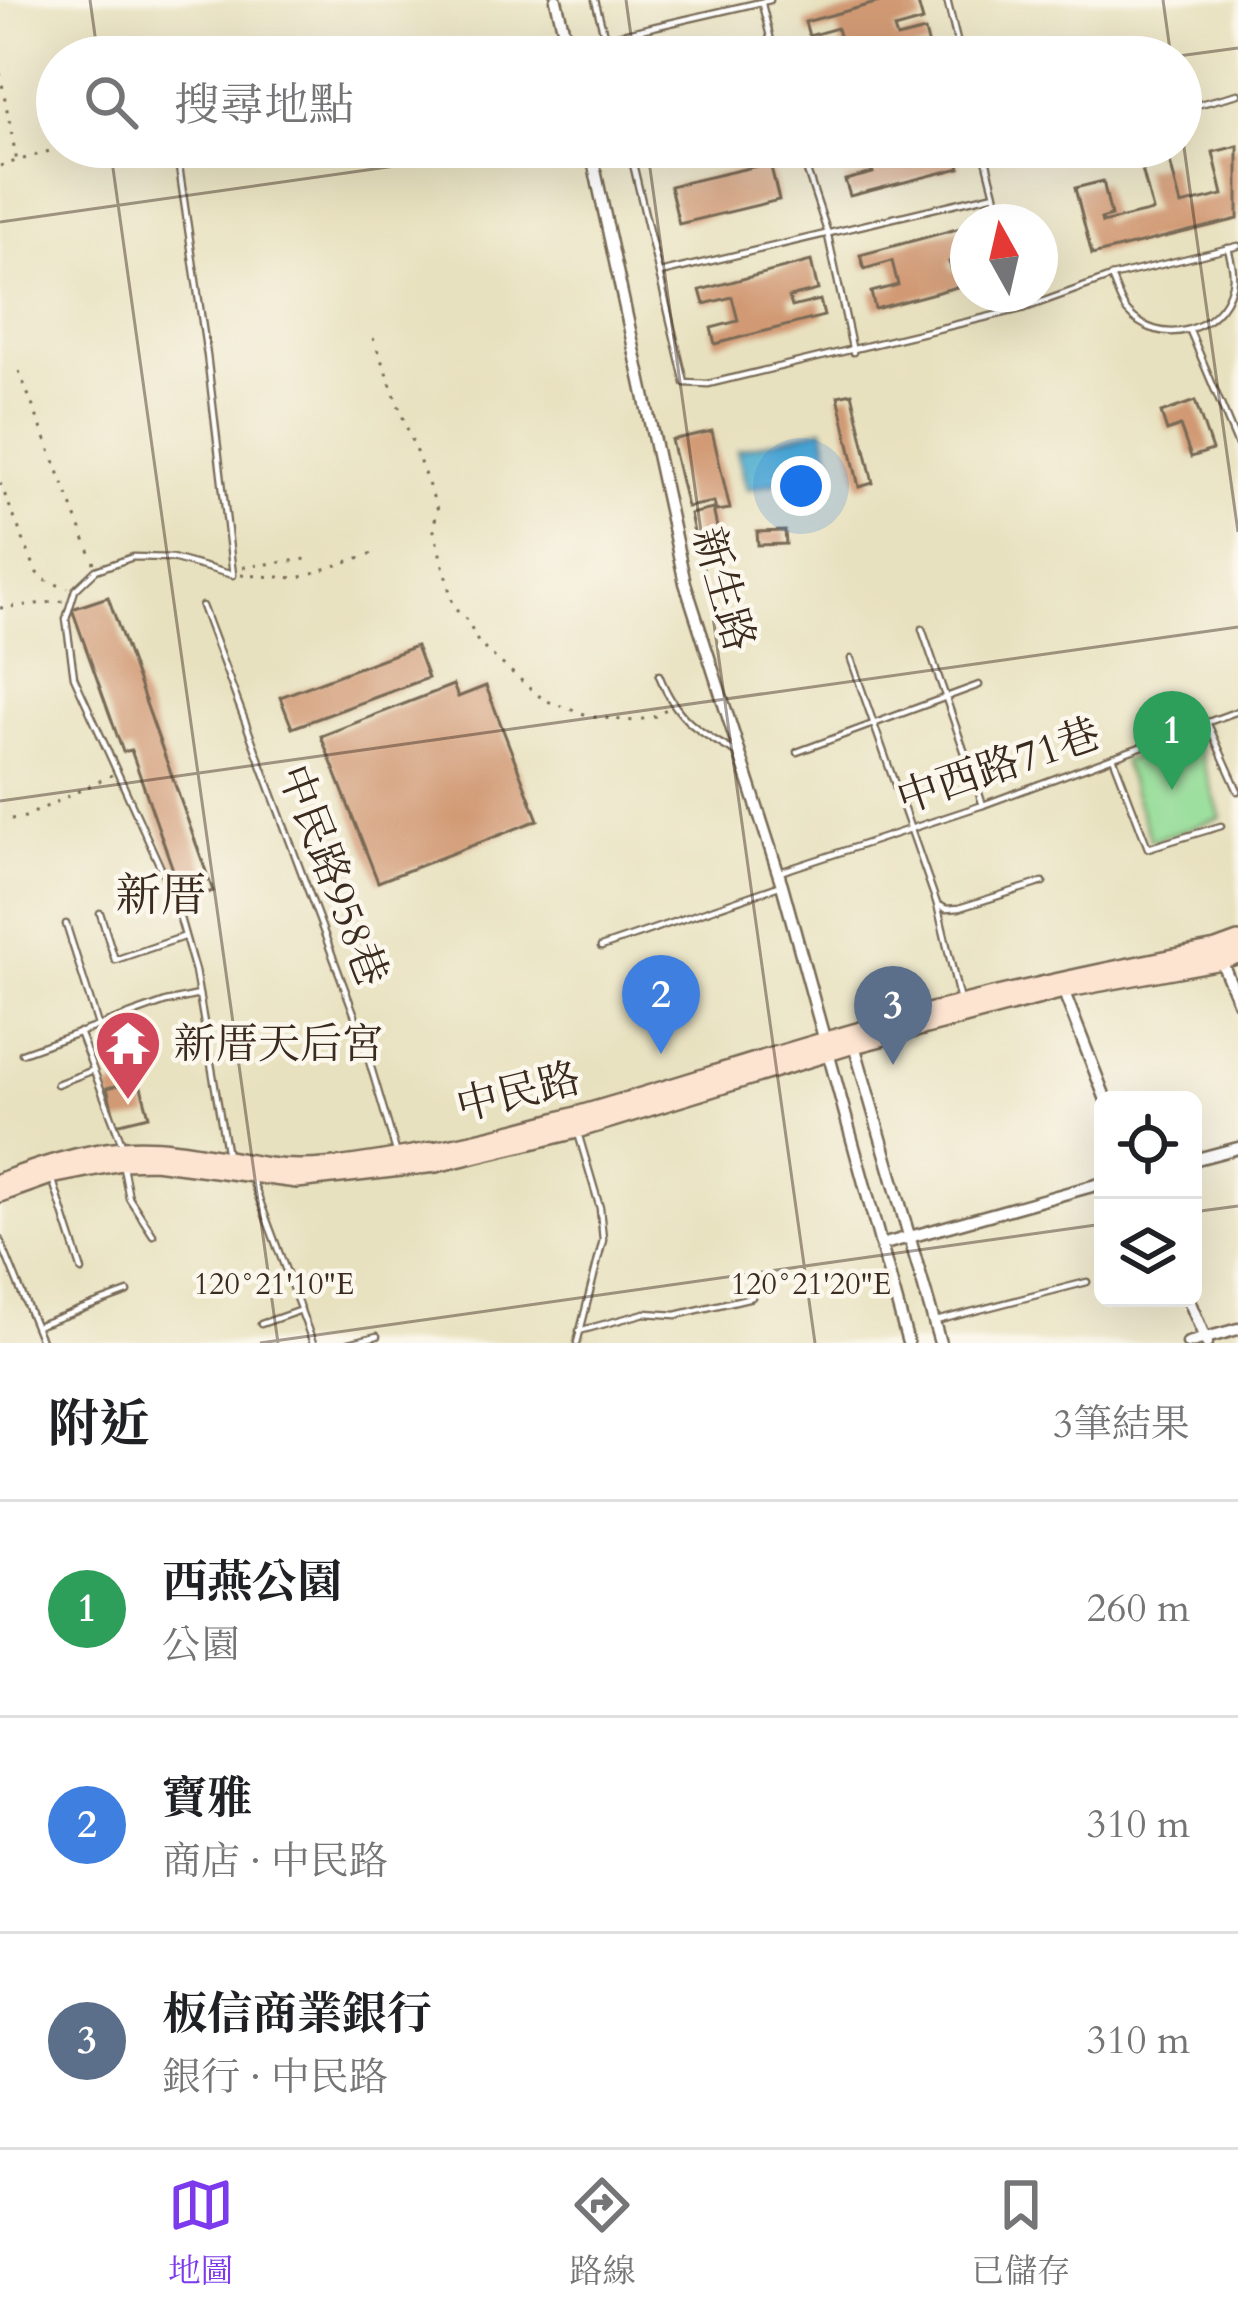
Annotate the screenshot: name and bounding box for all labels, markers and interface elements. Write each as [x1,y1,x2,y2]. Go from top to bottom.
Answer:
search box [36,36,1202,168]
icon: search [78,69,144,135]
text: 搜尋地點 [174,75,354,136]
north arrow [950,204,1058,312]
your location [771,456,831,516]
street label: 新生路 [679,521,768,658]
pin: 1 [1133,691,1211,790]
street label: 中西路71巷 [889,705,1108,828]
street label: 中民路958巷 [264,757,401,994]
district label: 新厝 [116,865,206,926]
pin: 2 [622,955,700,1054]
pin: 3 [854,966,932,1065]
temple icon: 新厝天后宮 [93,1008,163,1102]
place label: 新厝天后宮 [174,1016,384,1073]
street label: 中民路 [450,1050,586,1135]
map controls [1094,1091,1202,1307]
button: locate [1094,1091,1202,1199]
button: layers [1094,1199,1202,1307]
text: 120°21'10"E [194,1264,354,1305]
text: 120°21'20"E [731,1264,891,1305]
text: 附近 [48,1390,150,1460]
text: 3筆結果 [1053,1398,1190,1451]
text: 西燕公園 [162,1552,342,1613]
text: 1 [77,1582,97,1635]
text: 260 m [1087,1582,1190,1635]
text: 公園 [162,1619,240,1672]
text: 寶雅 [162,1768,252,1829]
text: 2 [77,1798,97,1851]
text: 310 m [1087,1798,1190,1851]
text: 商店 · 中民路 [162,1835,388,1888]
text: 板信商業銀行 [162,1984,432,2045]
text: 3 [77,2014,97,2067]
text: 310 m [1087,2014,1190,2067]
text: 銀行 · 中民路 [162,2051,388,2104]
tab: 地圖 [168,2172,234,2294]
tab: 路線 [569,2172,635,2294]
tab: 已儲存 [971,2172,1070,2294]

